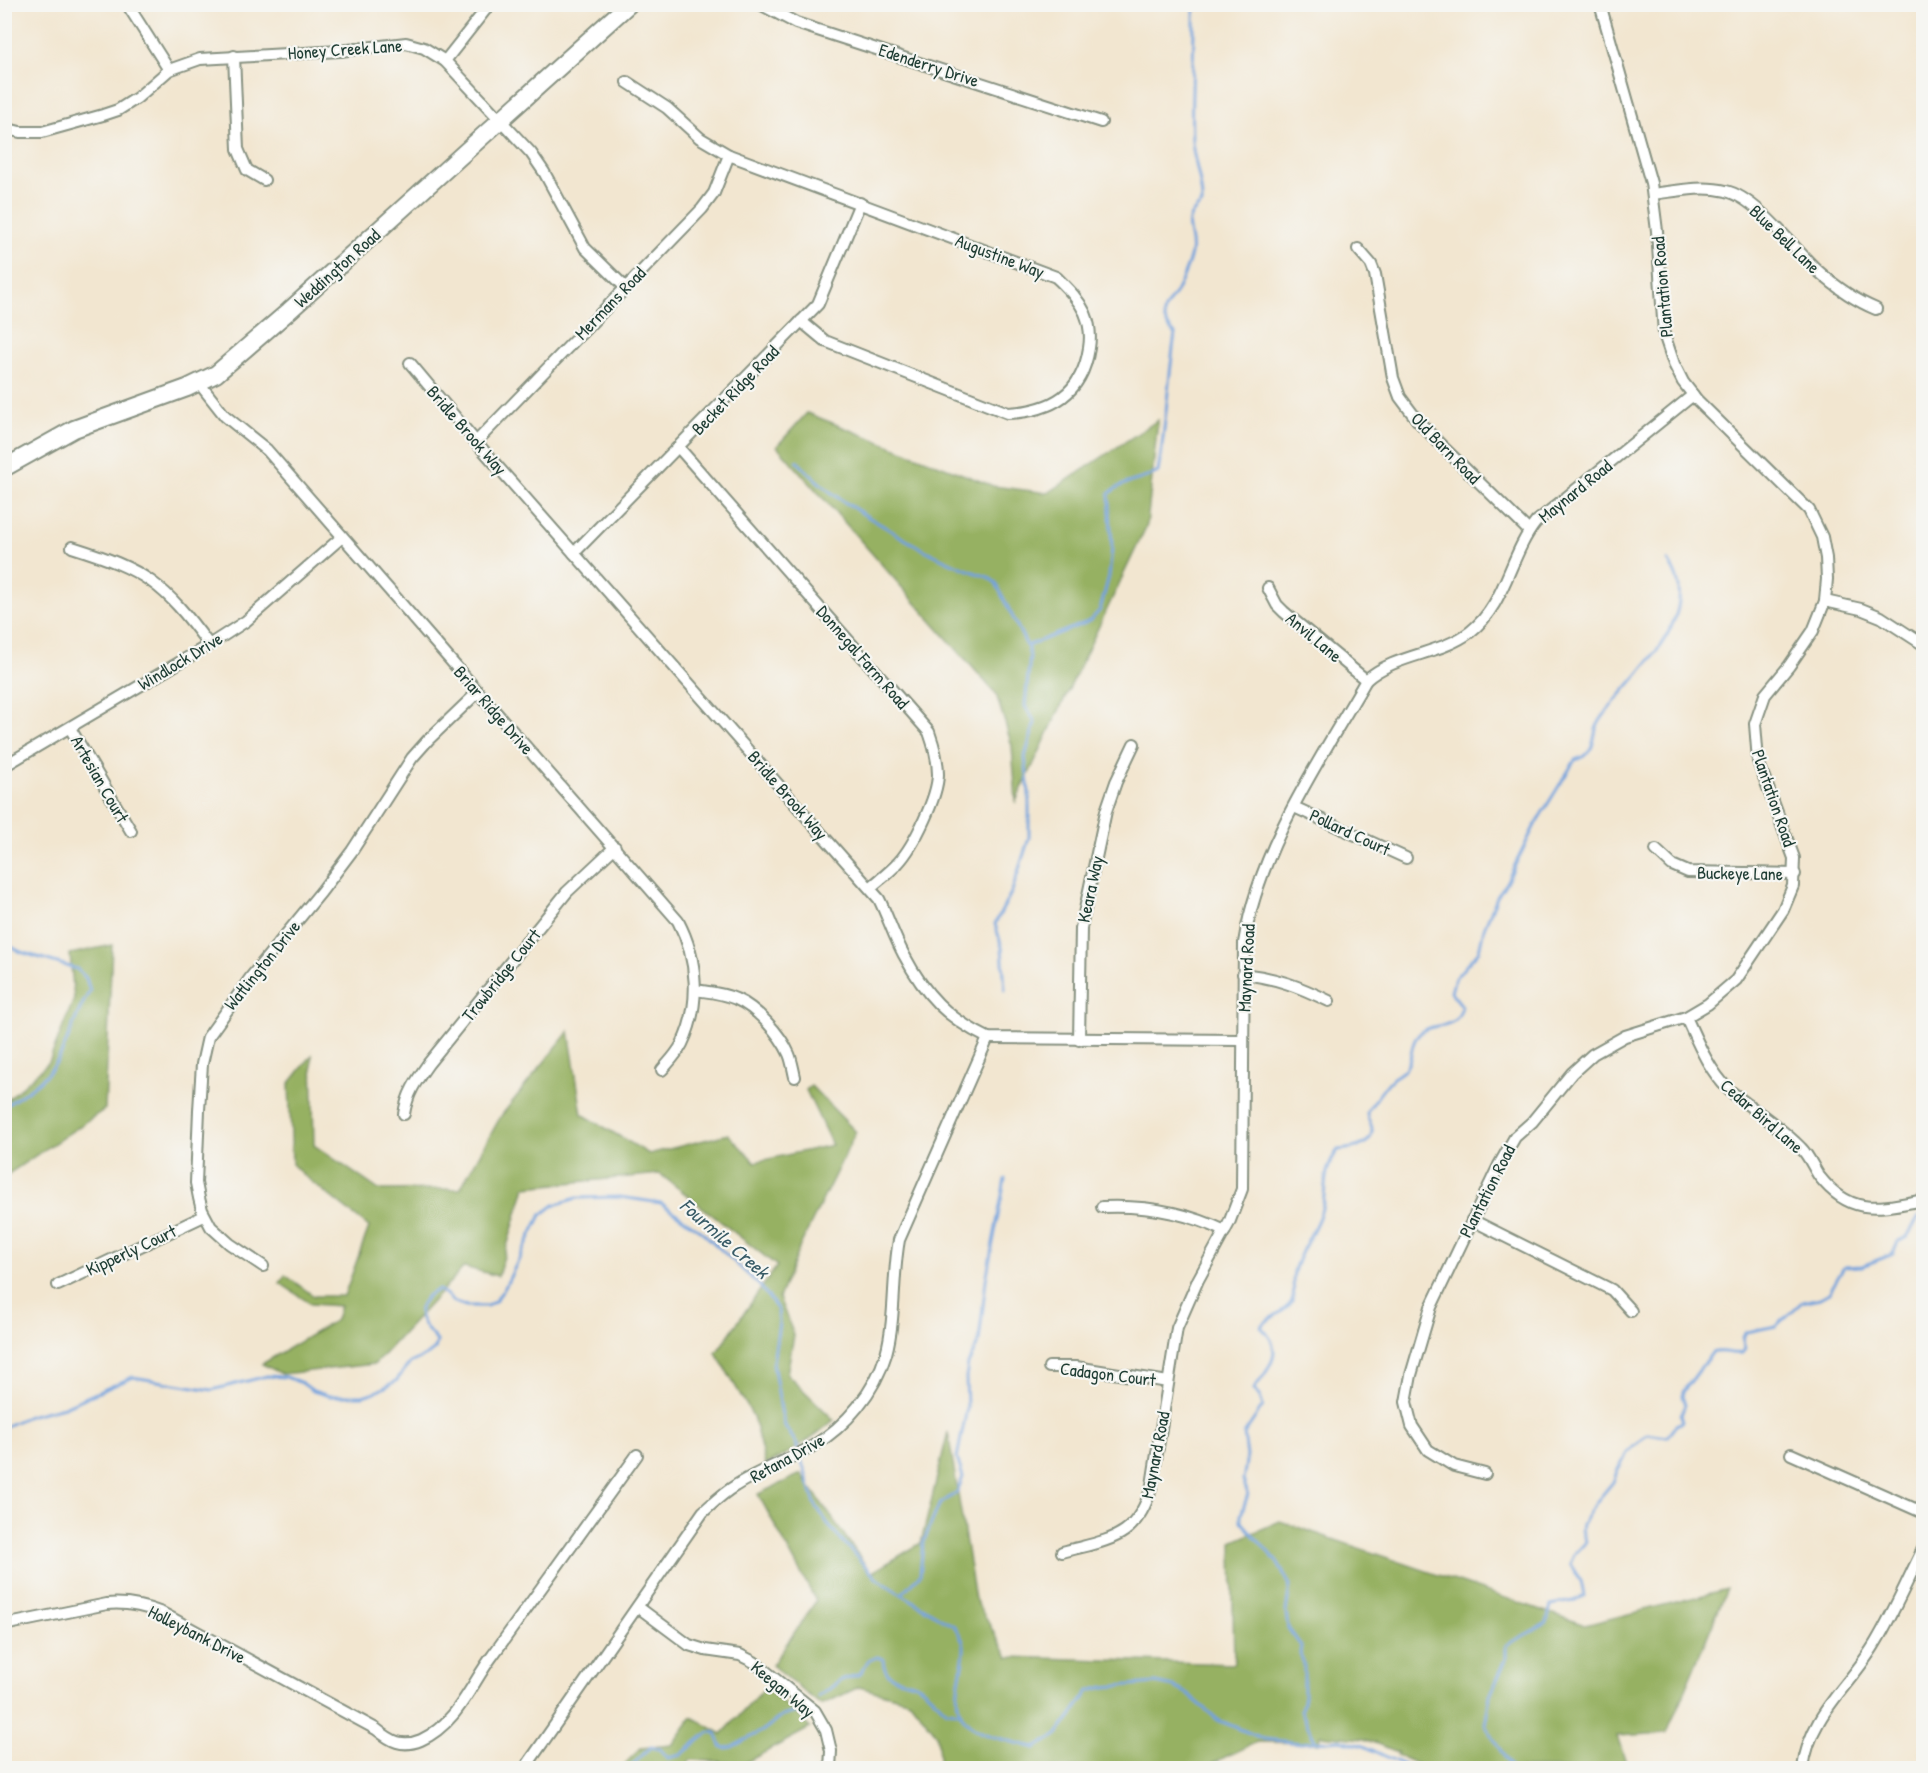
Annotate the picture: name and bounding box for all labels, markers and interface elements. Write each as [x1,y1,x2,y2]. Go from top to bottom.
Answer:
street label: Honey Creek Lane [287,33,403,65]
street label: Edenderry Drive [876,37,982,93]
street label: Blue Bell Lane [1744,199,1826,279]
street label: Weddington Road [289,223,385,313]
street label: Augustine Way [952,228,1049,285]
street label: Plantation Road [1645,236,1679,338]
street label: Mermans Road [569,261,651,345]
street label: Becket Ridge Road [686,339,784,441]
street label: Bridle Brook Way [421,380,513,480]
street label: Old Barn Road [1405,407,1487,489]
street label: Maynard Road [1533,454,1617,528]
street label: Donnegal Farm Road [811,600,915,714]
street label: Anvil Lane [1281,606,1347,668]
street label: Windlock Drive [133,626,227,696]
street label: Briar Ridge Drive [448,660,540,760]
street label: Artesian Court [65,731,135,828]
street label: Bridle Brook Way [742,745,834,845]
street label: Plantation Road [1746,746,1802,850]
street label: Pollard Court [1306,802,1395,862]
street label: Keara Way [1071,853,1109,925]
street label: Buckeye Lane [1697,860,1783,886]
street label: Watlington Drive [218,915,306,1015]
street label: Trowbridge Court [456,923,547,1027]
street label: Maynard Road [1231,923,1261,1013]
street label: Cedar Bird Lane [1715,1073,1809,1159]
street label: Plantation Road [1453,1140,1521,1242]
water label: Fourmile Creek [675,1192,777,1285]
street label: Kipperly Court [82,1218,181,1282]
street label: Cadagon Court [1059,1356,1158,1392]
street label: Maynard Road [1134,1409,1176,1501]
street label: Retana Drive [745,1427,829,1489]
street label: Holleybank Drive [144,1599,250,1669]
street label: Keegan Way [746,1655,821,1724]

